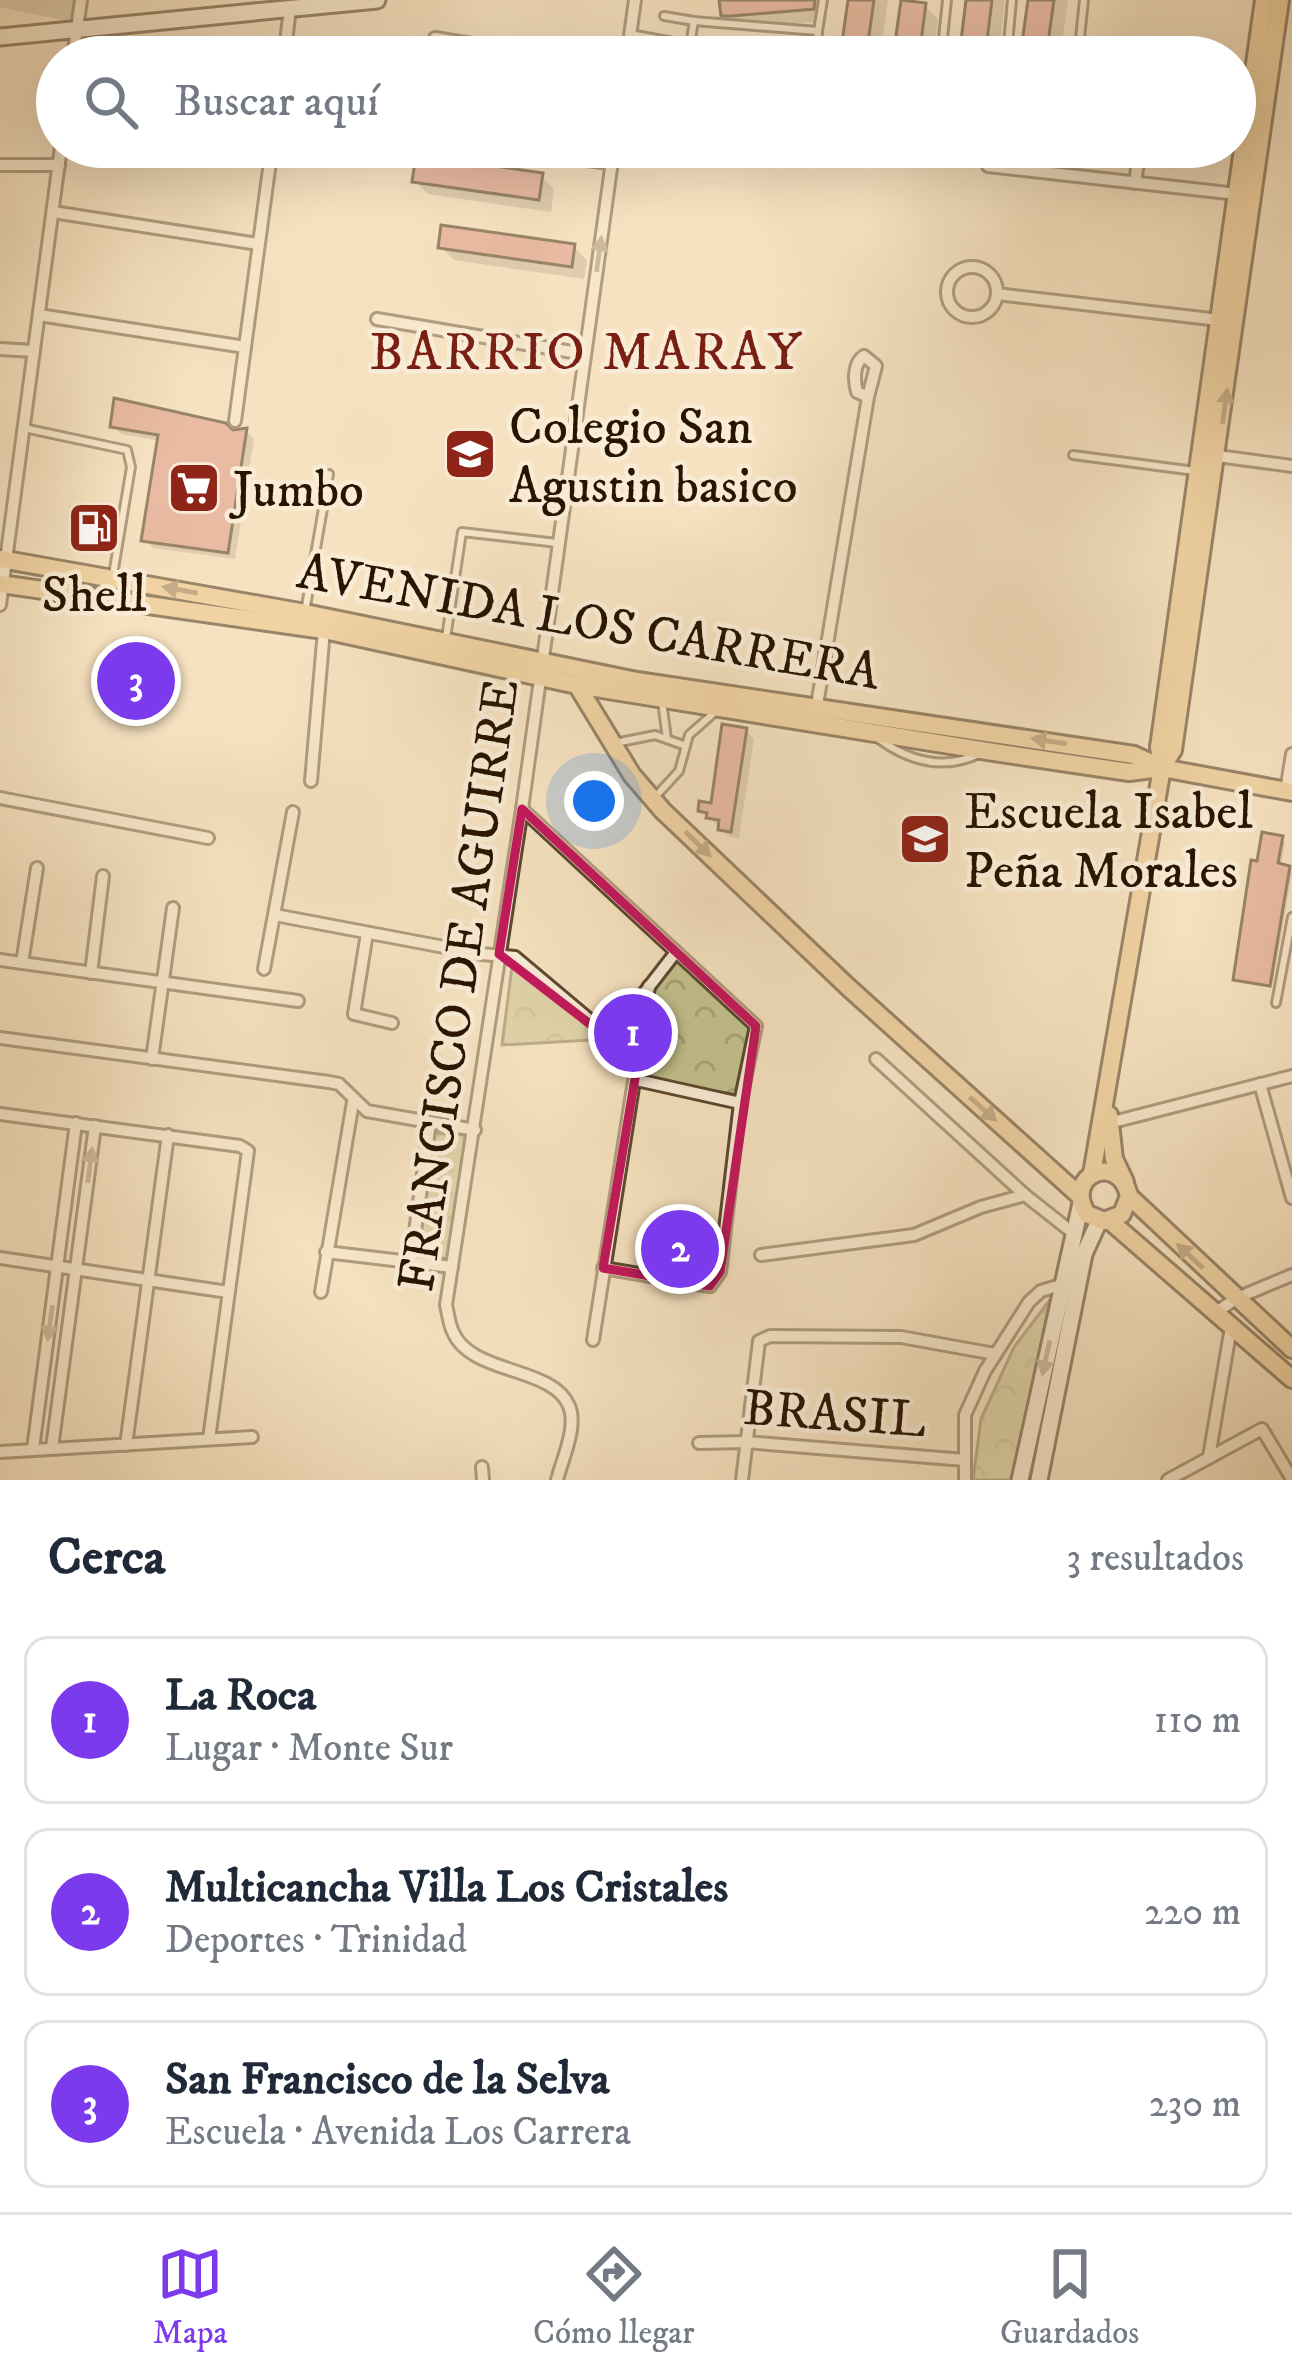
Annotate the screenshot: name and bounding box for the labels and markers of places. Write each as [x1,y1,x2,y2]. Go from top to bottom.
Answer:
place label: Colegio San Agustin basico [509,396,798,519]
school or university icon: Colegio San Agustin basico [442,426,498,482]
place label: Jumbo [229,459,364,523]
supermarket icon: Jumbo [166,460,222,516]
fuel station icon: Shell [66,500,122,556]
place label: Shell [41,564,147,628]
pin: 3 [97,636,175,726]
place label: Escuela Isabel Peña Morales [964,781,1253,904]
school or university icon: Escuela Isabel Peña Morales [897,811,953,867]
pin: 1 [594,988,672,1078]
pin: 2 [641,1204,719,1294]

